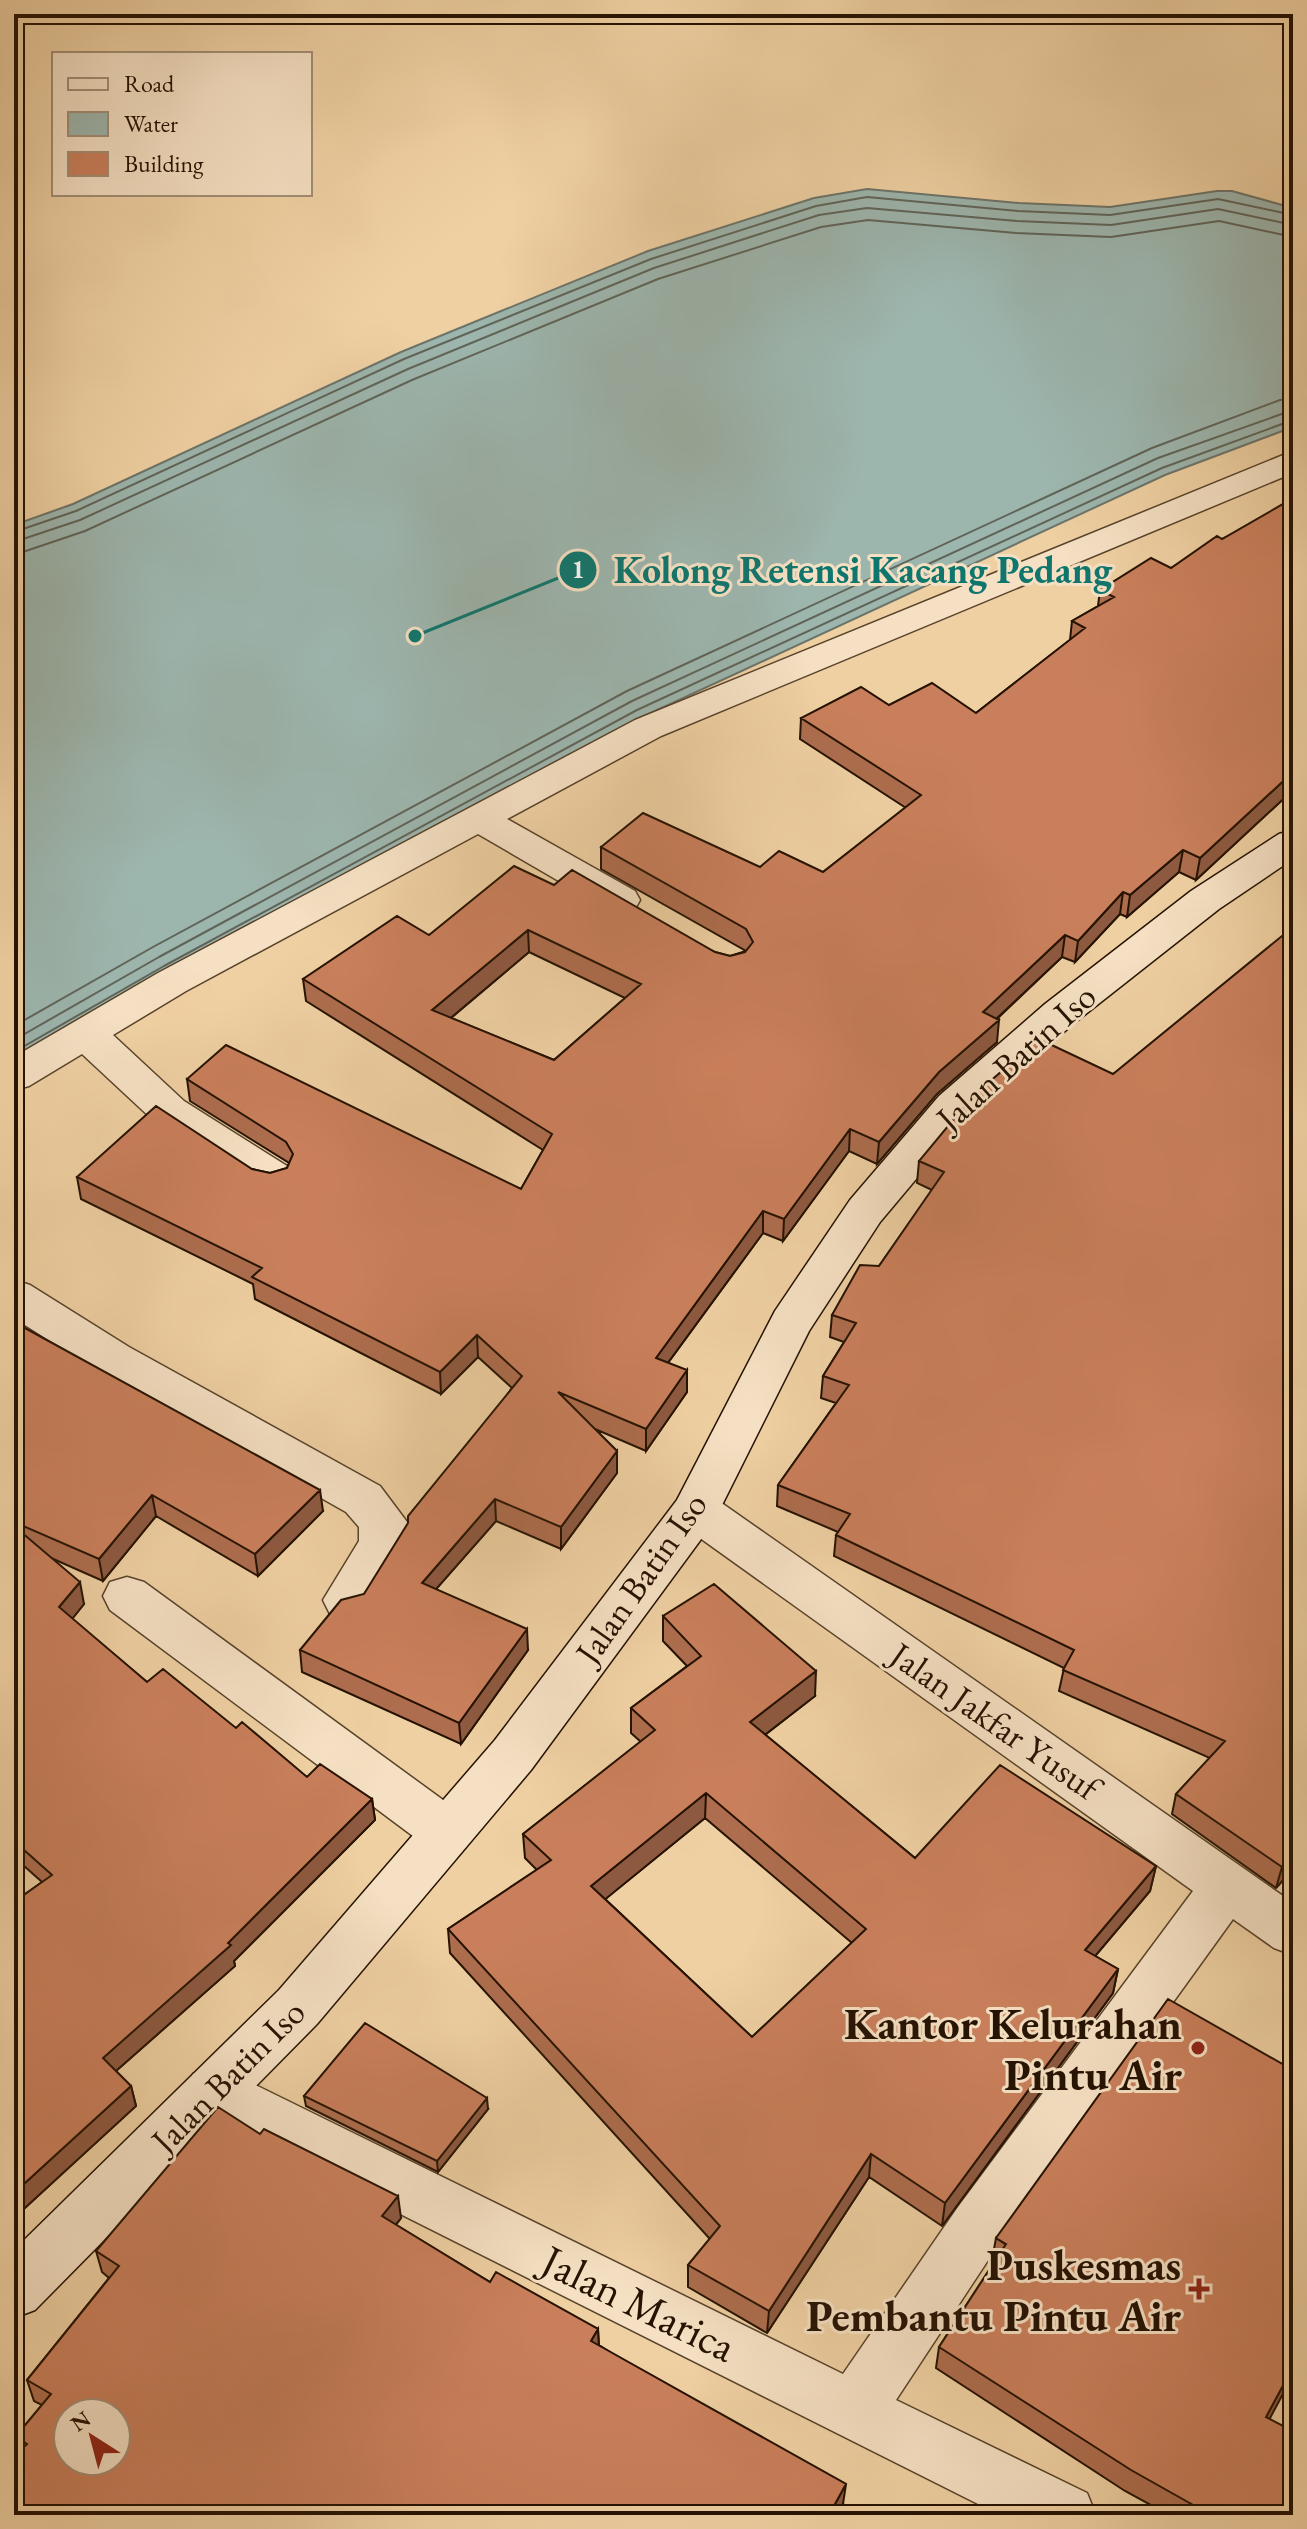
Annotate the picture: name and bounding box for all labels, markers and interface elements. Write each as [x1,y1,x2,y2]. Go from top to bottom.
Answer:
legend [52,52,312,196]
text: Road [124,68,175,99]
text: Water [124,108,178,139]
text: Building [124,148,204,179]
callout: Kolong Retensi Kacang Pedang [558,539,1129,601]
text: Kolong Retensi Kacang Pedang [614,545,1113,594]
text: 1 [572,554,584,585]
street label: Jalan Batin Iso [924,973,1106,1143]
street label: Jalan Batin Iso [563,1483,717,1676]
street label: Jalan Jakfar Yusuf [879,1630,1113,1813]
street label: Jalan Batin Iso [139,1989,315,2165]
place label: Kantor Kelurahan Pintu Air [844,1995,1183,2103]
marker: Kantor Kelurahan Pintu Air [1189,2039,1207,2057]
street label: Jalan Marica [529,2230,746,2375]
place label: Puskesmas Pembantu Pintu Air [806,2236,1182,2344]
marker: Puskesmas Pembantu Pintu Air [1188,2278,1210,2300]
north arrow [52,2397,132,2477]
text: N [65,2404,96,2438]

